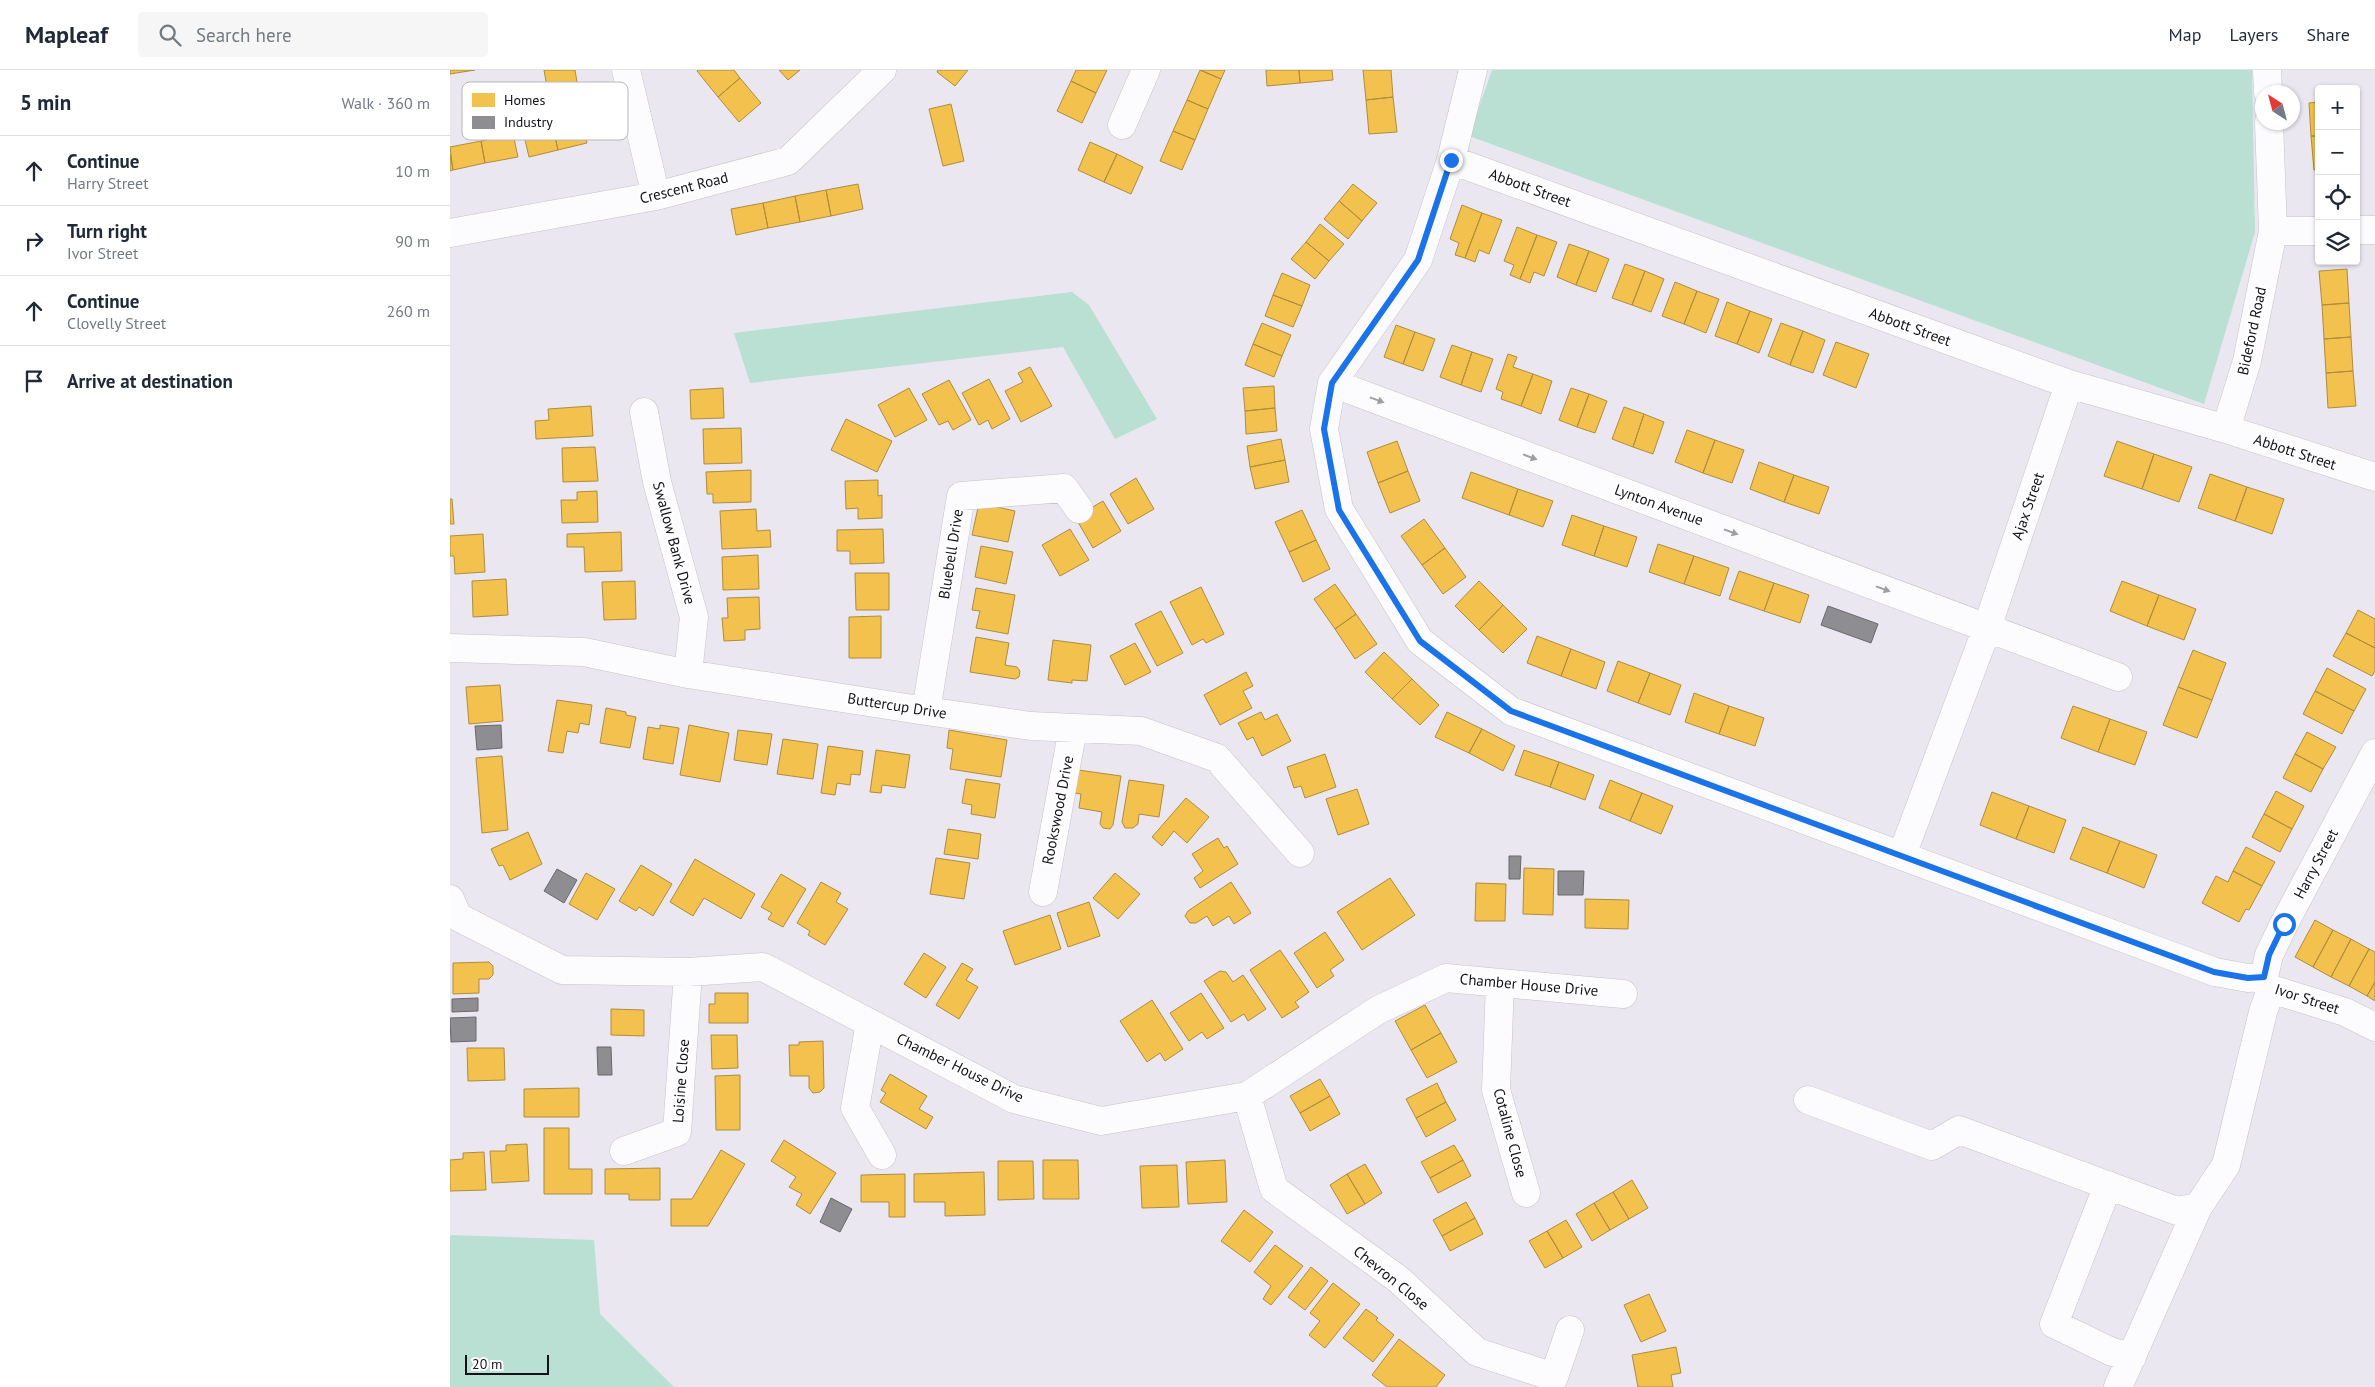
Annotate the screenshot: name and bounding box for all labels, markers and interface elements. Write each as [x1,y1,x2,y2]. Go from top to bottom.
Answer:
search box [138,12,488,57]
text: Mapleaf [25,19,108,50]
icon: search [156,21,184,49]
text: Search here [196,23,292,47]
text: Map [2169,23,2201,46]
text: Layers [2229,23,2278,46]
text: Share [2306,23,2350,46]
legend [462,82,628,140]
north arrow [2255,85,2300,130]
map controls [2315,85,2360,265]
button: + [2315,85,2360,130]
text: 5 min [20,89,71,116]
text: Homes [504,91,545,109]
text: Walk · 360 m [341,93,430,113]
text: Industry [504,113,553,131]
button: − [2315,130,2360,175]
text: Continue [67,149,139,173]
route end [1440,149,1463,172]
icon: ahead [20,157,48,185]
text: 10 m [395,161,430,181]
street label: Abbott Street [1487,164,1574,211]
street label: Crescent Road [638,167,730,208]
text: Harry Street [67,173,149,193]
button: locate [2315,175,2360,220]
text: Turn right [67,219,147,243]
button: layers [2315,220,2360,265]
icon: right [20,227,48,255]
text: 90 m [395,231,430,251]
text: Ivor Street [67,243,138,263]
street label: Bideford Road [2233,285,2270,377]
text: Continue [67,289,139,313]
icon: ahead [20,297,48,325]
text: 260 m [387,301,430,321]
street label: Abbott Street [1867,303,1954,350]
text: Clovelly Street [67,313,166,333]
icon: arrive [20,367,48,395]
text: Arrive at destination [67,369,233,393]
one-way arrow [1370,397,1385,404]
street label: Abbott Street [2252,429,2339,474]
one-way arrow [1523,453,1538,461]
street label: Ajax Street [2007,470,2048,542]
street label: Swallow Bank Drive [649,479,700,606]
street label: Lynton Avenue [1612,480,1706,529]
street label: Bluebell Drive [934,508,967,600]
one-way arrow [1724,528,1739,536]
one-way arrow [1876,586,1891,593]
street label: Buttercup Drive [846,688,948,723]
street label: Rookswood Drive [1038,754,1077,866]
street label: Harry Street [2289,826,2342,902]
route start [2273,913,2296,936]
street label: Chamber House Drive [1459,969,1599,1000]
street label: Ivor Street [2272,979,2342,1018]
street label: Chamber House Drive [894,1029,1027,1107]
street label: Loisine Close [668,1038,693,1124]
street label: Cotaline Close [1489,1086,1532,1180]
street label: Chevron Close [1350,1241,1433,1314]
scale bar [465,1352,549,1375]
text: 20 m [472,1355,502,1373]

